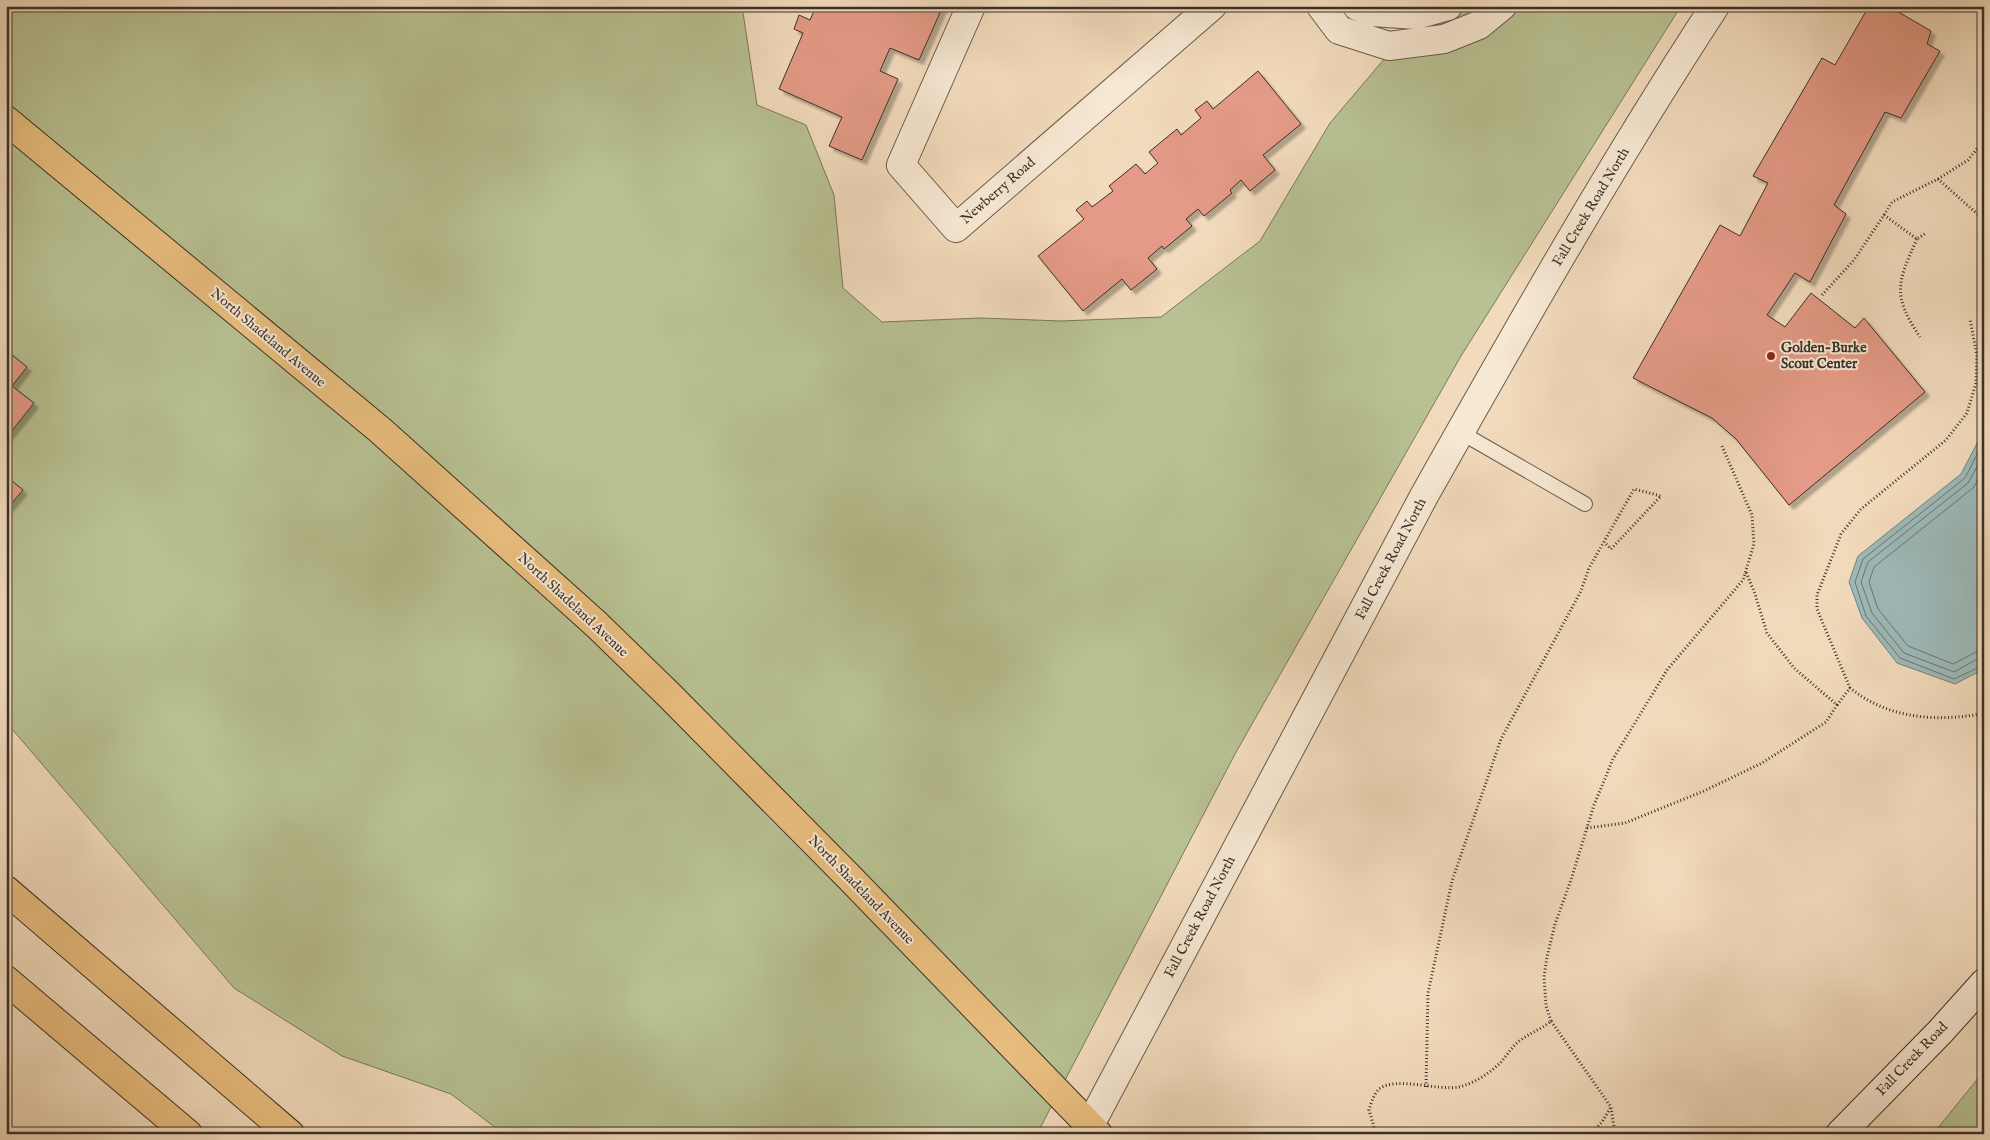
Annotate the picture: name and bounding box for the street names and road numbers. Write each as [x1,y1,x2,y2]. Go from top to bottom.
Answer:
street label: Fall Creek Road North [1548,144,1634,270]
street label: Newberry Road [957,153,1039,228]
street label: North Shadeland Avenue [207,285,330,392]
street label: Fall Creek Road North [1351,495,1431,623]
street label: North Shadeland Avenue [514,549,633,661]
street label: North Shadeland Avenue [804,832,918,949]
street label: Fall Creek Road North [1160,853,1240,981]
street label: Fall Creek Road [1872,1018,1952,1100]

